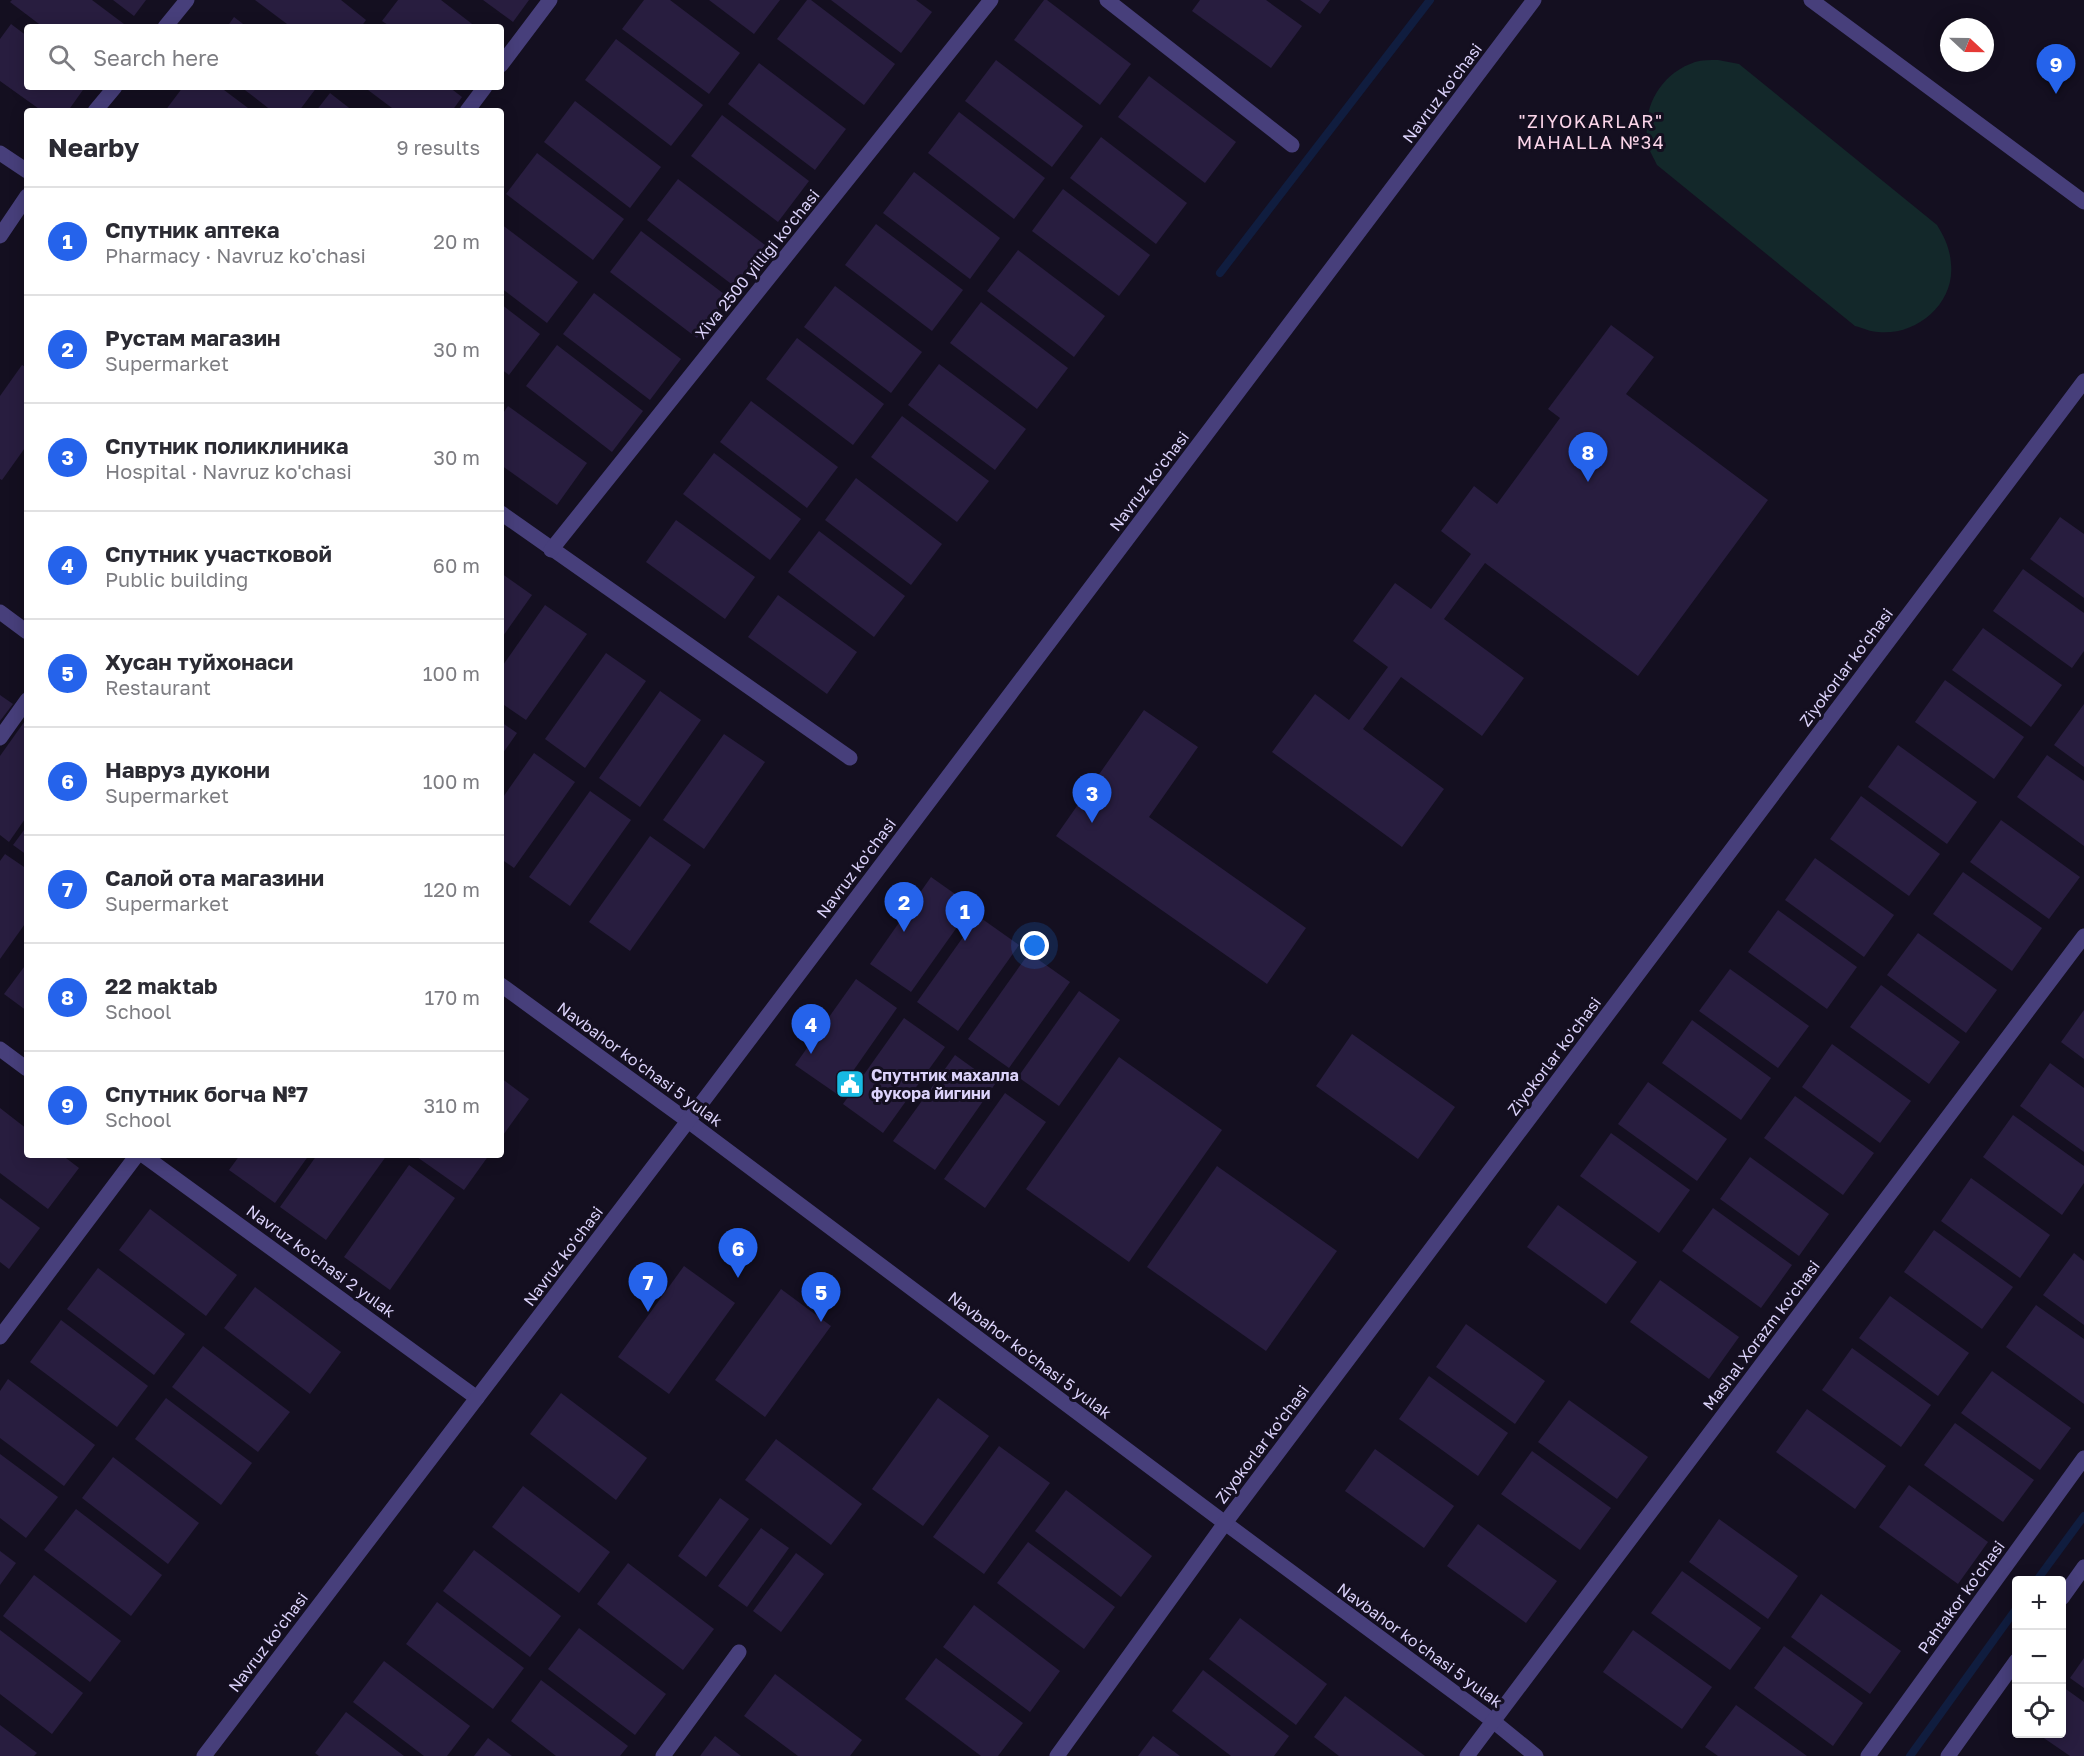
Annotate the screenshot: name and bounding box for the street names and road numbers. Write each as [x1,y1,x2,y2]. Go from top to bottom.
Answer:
street label: Navruz ko'chasi [1398,39,1486,147]
street label: Xiva 2500 yilligi ko'chasi [691,185,823,343]
street label: Navruz ko'chasi [1105,427,1193,535]
street label: Ziyokorlar ko'chasi [1795,604,1897,730]
street label: Navruz ko'chasi [812,814,900,922]
street label: Ziyokorlar ko'chasi [1503,993,1605,1119]
street label: Navbahor ko'chasi 5 yulak [553,997,727,1131]
street label: Navruz ko'chasi 2 yulak [243,1200,399,1322]
street label: Navruz ko'chasi [519,1202,607,1310]
street label: Mashal Xorazm ko'chasi [1698,1256,1824,1414]
street label: Navbahor ko'chasi 5 yulak [944,1287,1116,1423]
street label: Ziyokorlar ko'chasi [1211,1381,1313,1507]
street label: Pahtakor ko'chasi [1913,1537,2009,1657]
street label: Navbahor ko'chasi 5 yulak [1333,1578,1507,1712]
street label: Navruz ko'chasi [224,1588,312,1696]

